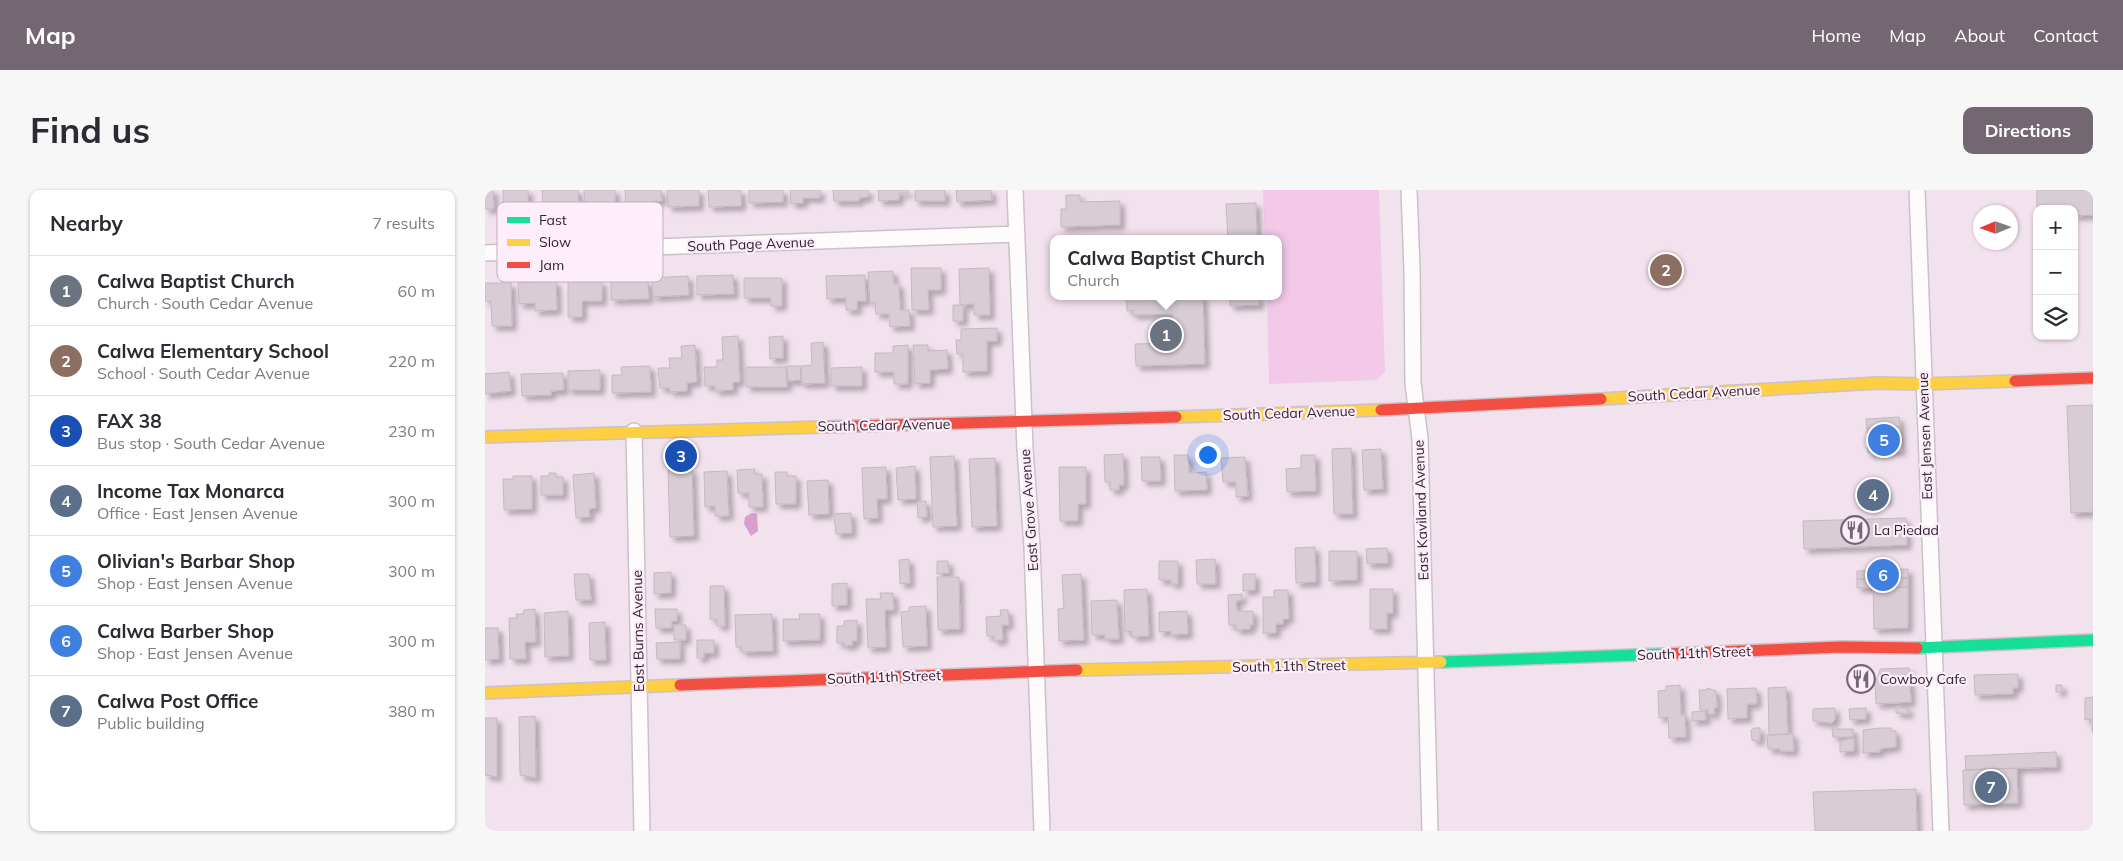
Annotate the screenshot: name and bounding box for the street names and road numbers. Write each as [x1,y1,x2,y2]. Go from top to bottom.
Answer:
street label: South Page Avenue [687,233,815,255]
street label: East Jensen Avenue [1914,372,1936,500]
street label: South Cedar Avenue [1627,381,1761,405]
street label: South Cedar Avenue [1222,402,1356,424]
street label: South Cedar Avenue [818,415,950,435]
street label: East Kaviland Avenue [1410,439,1432,581]
street label: East Grove Avenue [1016,448,1042,572]
street label: East Burns Avenue [628,570,648,692]
street label: South 11th Street [1637,642,1751,664]
street label: South 11th Street [1232,656,1346,676]
street label: South 11th Street [827,666,941,688]

